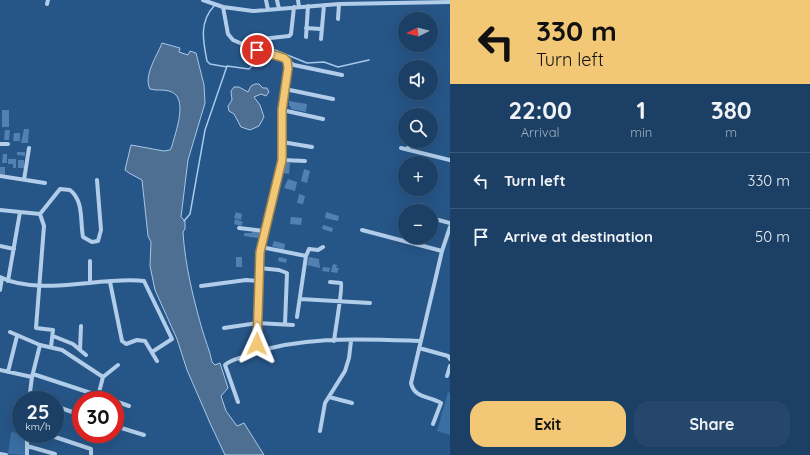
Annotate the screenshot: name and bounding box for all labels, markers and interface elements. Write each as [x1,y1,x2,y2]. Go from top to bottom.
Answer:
north arrow [398,12,438,52]
map controls [398,12,438,244]
text: 330 m [536,13,617,48]
icon: left [470,16,522,68]
pin [240,33,274,67]
icon: arrive [246,39,268,61]
text: Turn left [536,48,604,71]
button: sound [398,60,438,100]
text: 22:00 [508,95,572,125]
text: 1 [637,95,646,125]
text: 380 [711,95,752,125]
button: search [398,108,438,148]
text: Arrival [521,124,560,140]
text: min [630,124,652,140]
text: m [725,124,737,140]
button: + [398,156,438,196]
icon: left [470,170,492,192]
text: Turn left [504,171,566,190]
text: 330 m [748,171,790,190]
button: − [398,204,438,244]
icon: arrive [470,226,492,248]
text: Arrive at destination [504,227,653,246]
text: 50 m [755,227,790,246]
position arrow [236,323,278,365]
speed limit sign: 30 [72,391,124,443]
text: 25 [27,399,49,424]
button: Exit [470,401,626,447]
button: Share [634,401,790,447]
text: km/h [25,420,51,433]

